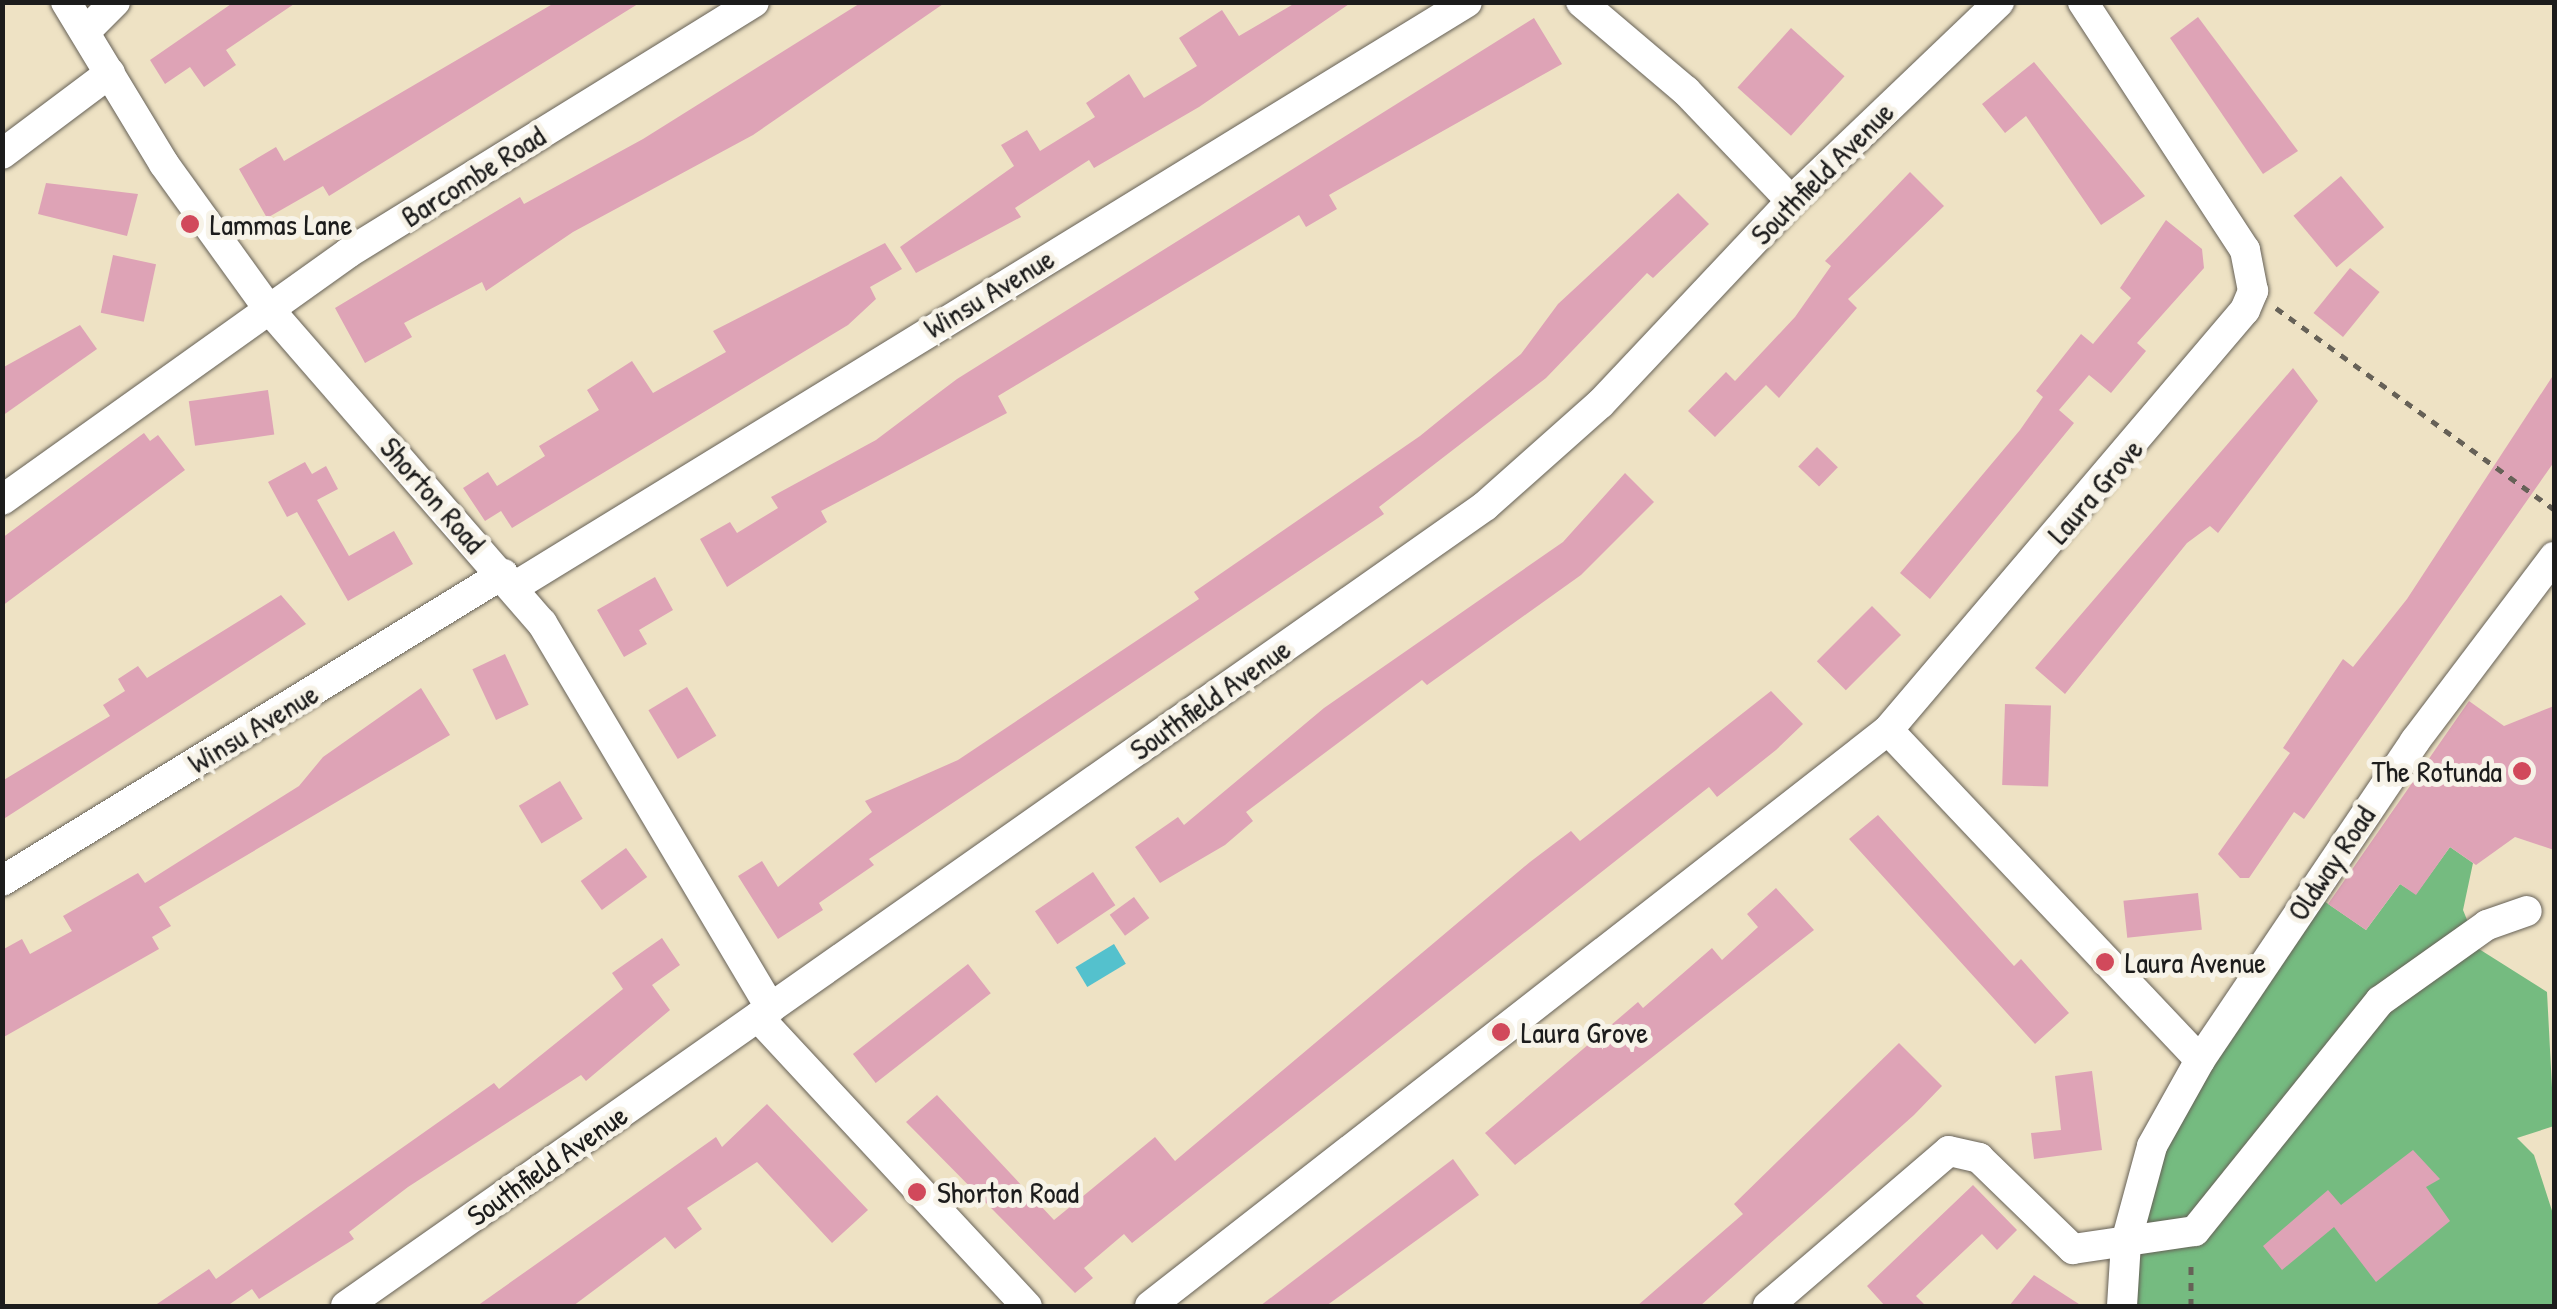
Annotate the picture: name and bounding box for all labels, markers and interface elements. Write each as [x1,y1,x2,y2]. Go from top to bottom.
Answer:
street label: Southfield Avenue [1743,94,1901,252]
street label: Barcombe Road [394,118,552,234]
place label: Lammas Lane [210,206,352,242]
marker: Lammas Lane [179,213,201,235]
street label: Winsu Avenue [917,240,1061,346]
street label: Shorton Road [373,430,493,560]
street label: Laura Grove [2040,431,2150,551]
street label: Southfield Avenue [1123,631,1297,767]
street label: Winsu Avenue [181,675,325,781]
place label: The Rotunda [2371,753,2502,789]
marker: The Rotunda [2511,760,2533,782]
street label: Oldway Road [2280,799,2382,927]
place label: Laura Avenue [2125,944,2266,980]
marker: Laura Avenue [2094,951,2116,973]
place label: Laura Grove [1521,1014,1648,1050]
marker: Laura Grove [1490,1021,1512,1043]
street label: Southfield Avenue [460,1097,634,1233]
place label: Shorton Road [937,1174,1079,1210]
marker: Shorton Road [906,1181,928,1203]

